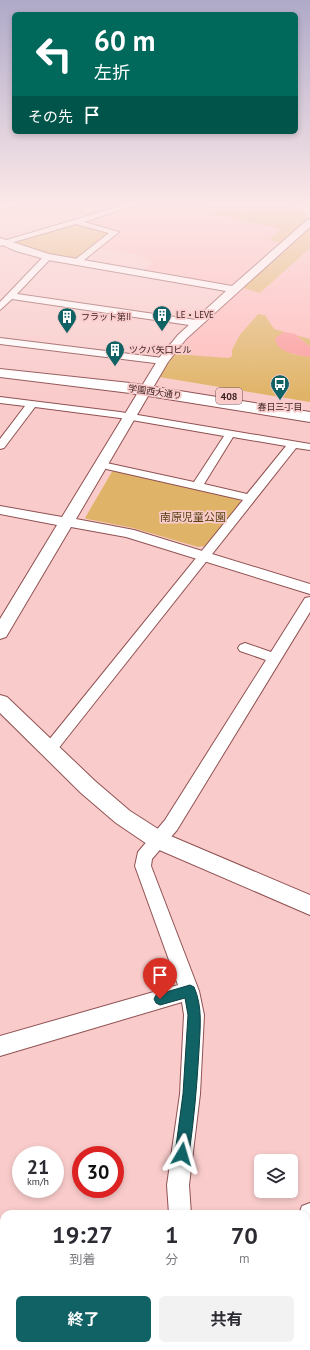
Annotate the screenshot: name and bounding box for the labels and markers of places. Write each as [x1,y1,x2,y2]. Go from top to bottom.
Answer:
building icon: LE・LEVE [151,304,173,332]
building icon: フラット第II [56,306,78,334]
place label: LE・LEVE [176,309,214,320]
place label: フラット第II [81,311,131,322]
building icon: ツクバ矢口ビル [104,339,126,367]
place label: ツクバ矢口ビル [129,344,192,355]
bus stop icon: 春日三丁目 [269,373,291,401]
place label: 春日三丁目 [257,401,303,412]
pin [143,958,177,999]

